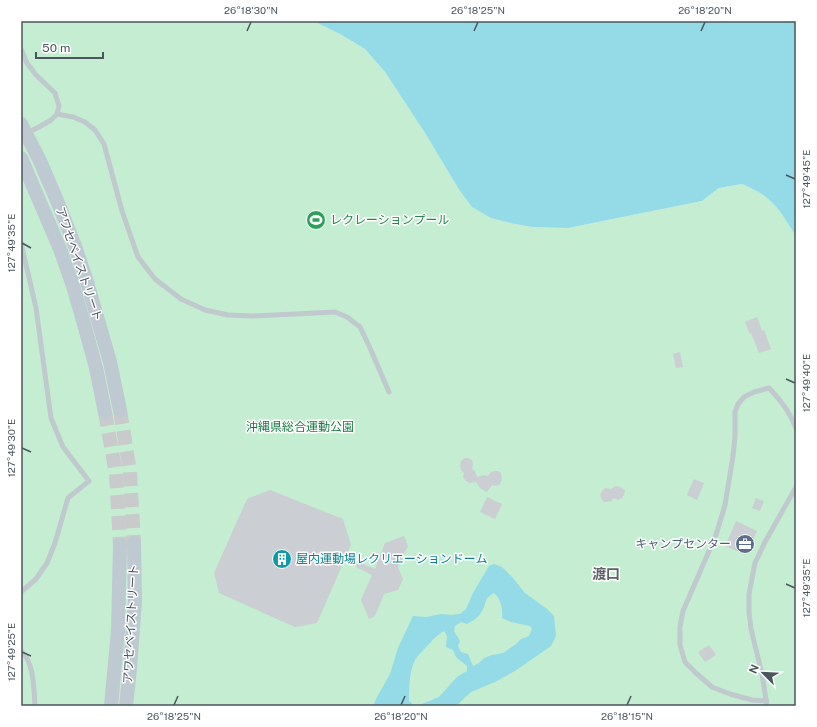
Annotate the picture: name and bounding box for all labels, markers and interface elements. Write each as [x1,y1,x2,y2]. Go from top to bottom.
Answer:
text: 26°18'30"N [224,4,278,16]
text: 26°18'25"N [451,4,505,16]
text: 26°18'20"N [678,4,732,16]
scale bar [36,34,103,60]
text: 50 m [42,41,70,55]
text: 127°49'45"E [800,150,812,208]
street label: アワセベイストリート [53,205,105,323]
sports icon: レクレーションプール [305,209,327,231]
place label: レクレーションプール [330,213,449,227]
text: 127°49'35"E [5,214,17,272]
text: 127°49'40"E [800,354,812,412]
text: 127°49'30"E [5,419,17,477]
park label: 沖縄県総合運動公園 [246,420,354,434]
office icon: キャンプセンター [734,533,756,555]
place label: キャンプセンター [635,537,731,551]
building icon: 屋内運動場レクリエーションドーム [271,548,293,570]
place label: 屋内運動場レクリエーションドーム [296,552,487,566]
text: 127°49'35"E [800,559,812,617]
street label: アワセベイストリート [121,564,141,684]
district label: 渡口 [592,566,620,582]
text: 127°49'25"E [5,623,17,681]
north arrow [743,653,783,693]
text: N [747,663,761,675]
text: 26°18'25"N [147,710,201,722]
text: 26°18'20"N [374,710,428,722]
text: 26°18'15"N [601,710,653,722]

